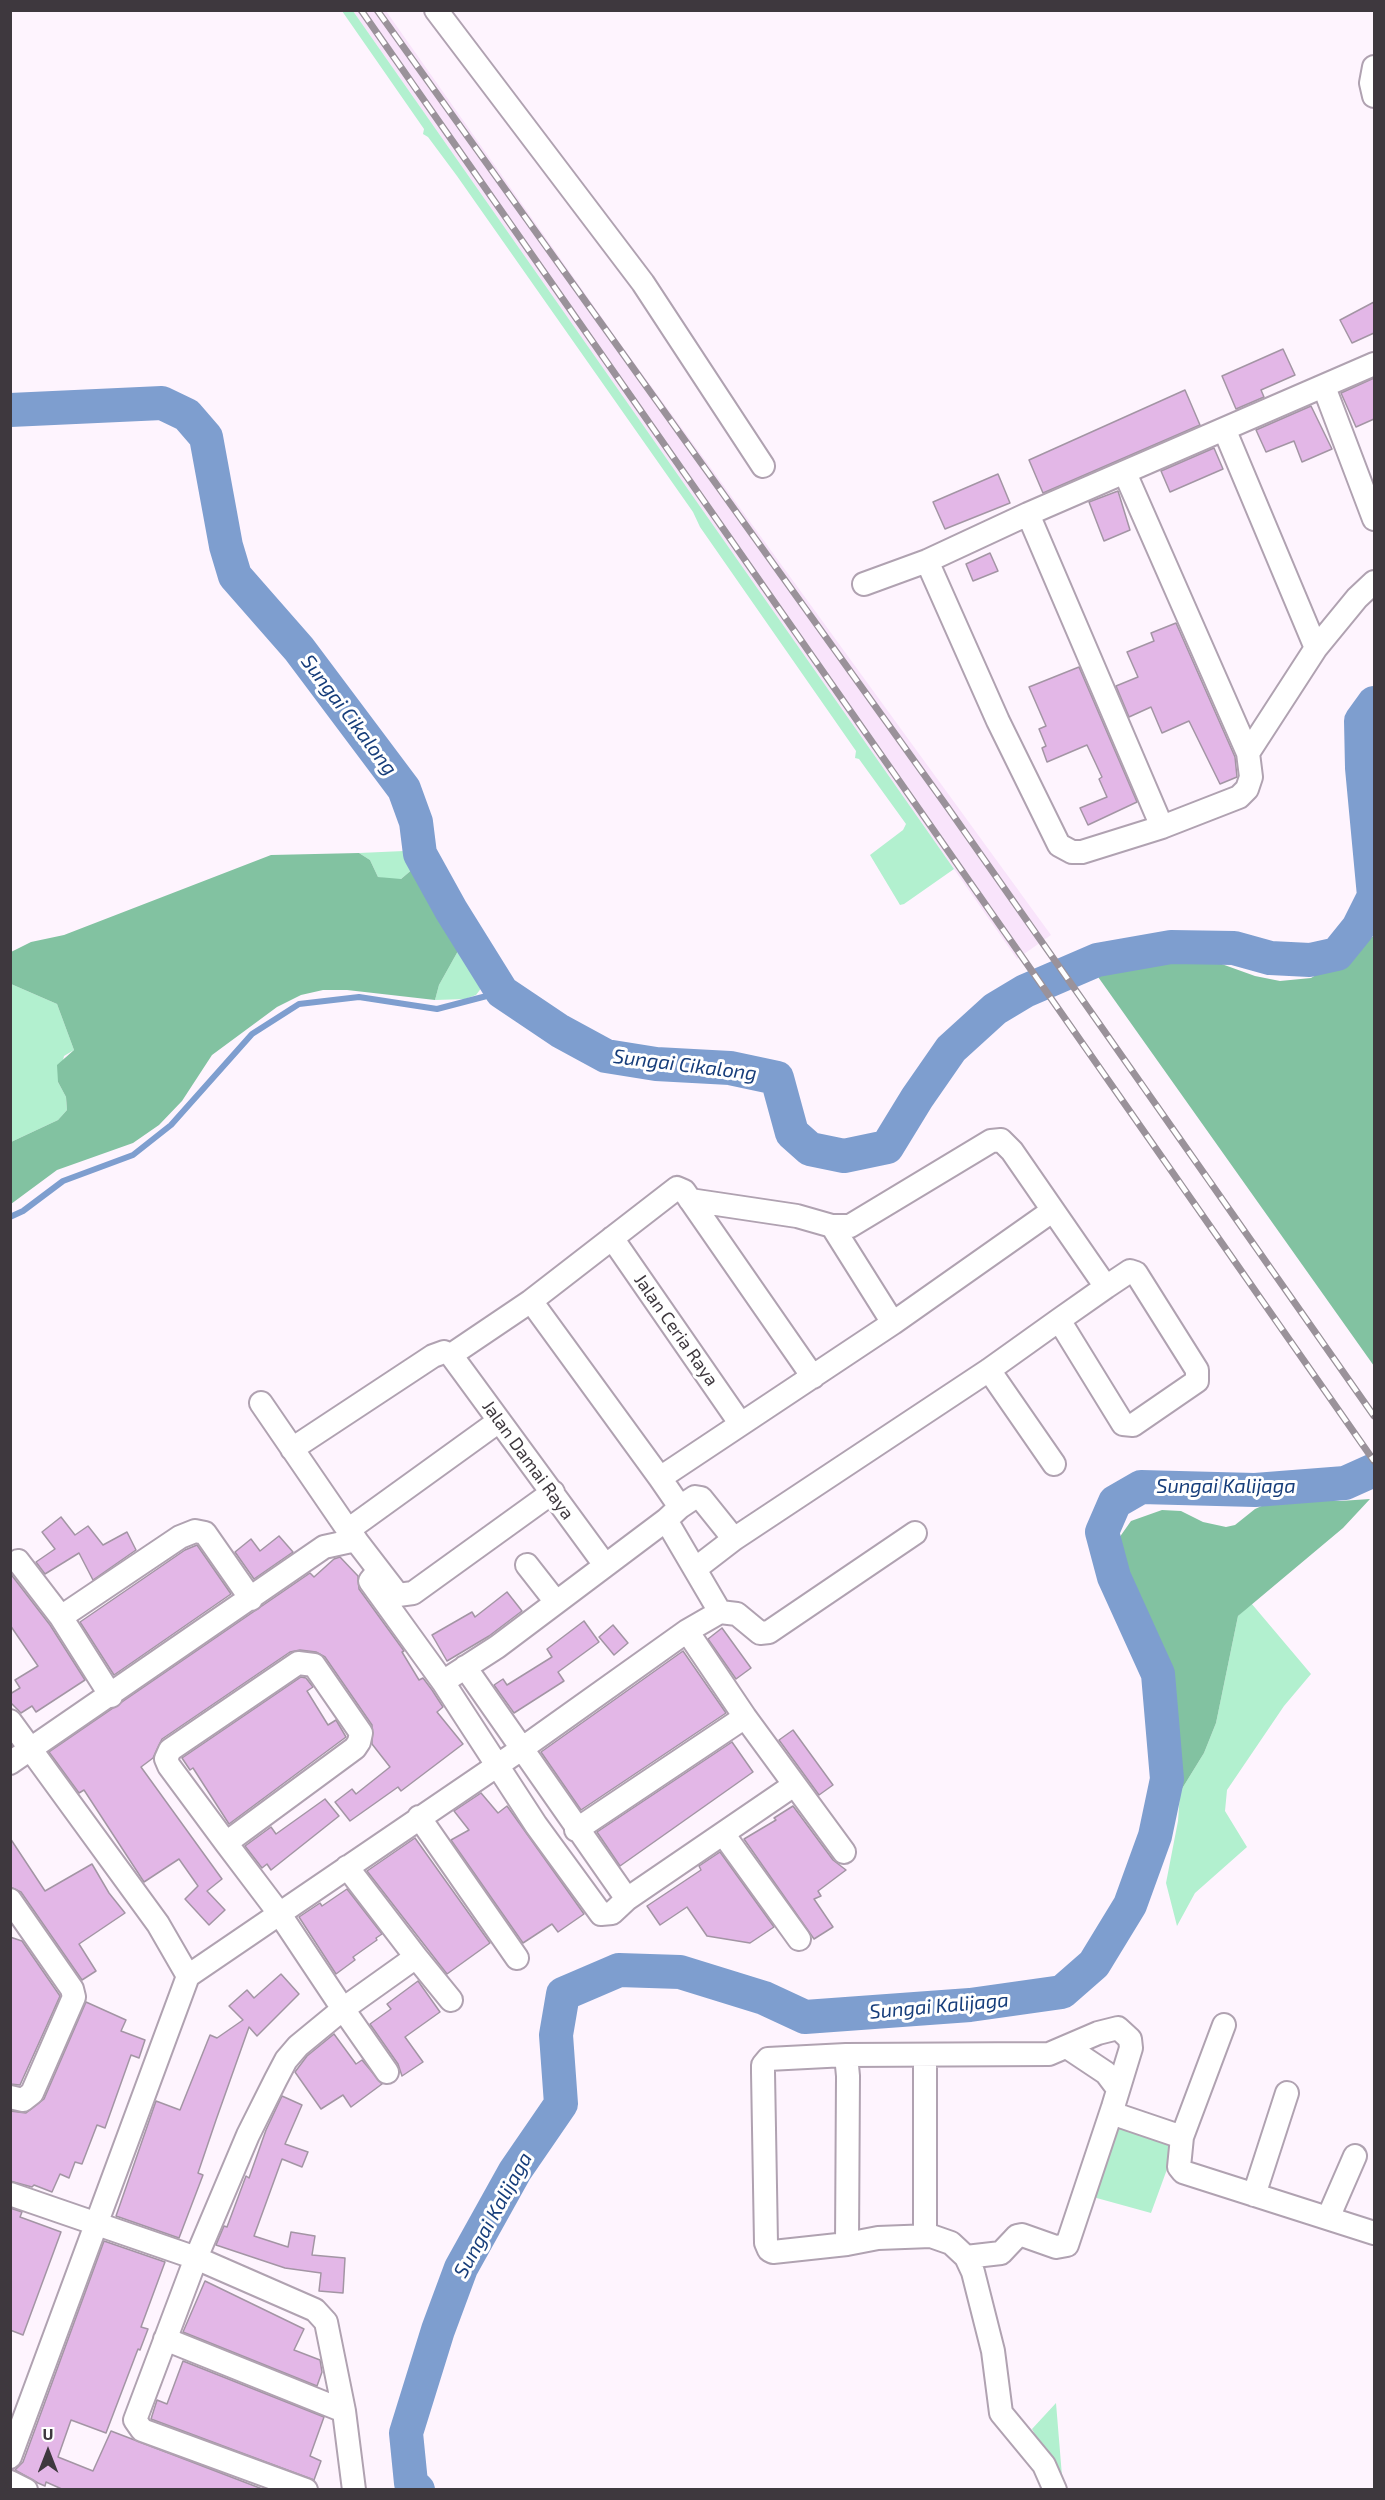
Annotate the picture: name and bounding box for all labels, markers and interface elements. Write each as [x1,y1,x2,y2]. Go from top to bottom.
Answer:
water label: Sungai Cikalong [296,650,402,780]
water label: Sungai Cikalong [612,1044,758,1086]
street label: Jalan Ceria Raya [629,1270,723,1390]
street label: Jalan Damai Raya [478,1396,578,1524]
water label: Sungai Kalijaga [1156,1474,1296,1498]
water label: Sungai Kalijaga [868,1988,1010,2024]
water label: Sungai Kalijaga [449,2148,537,2282]
north arrow [18,2422,78,2482]
text: U [43,2424,53,2443]

